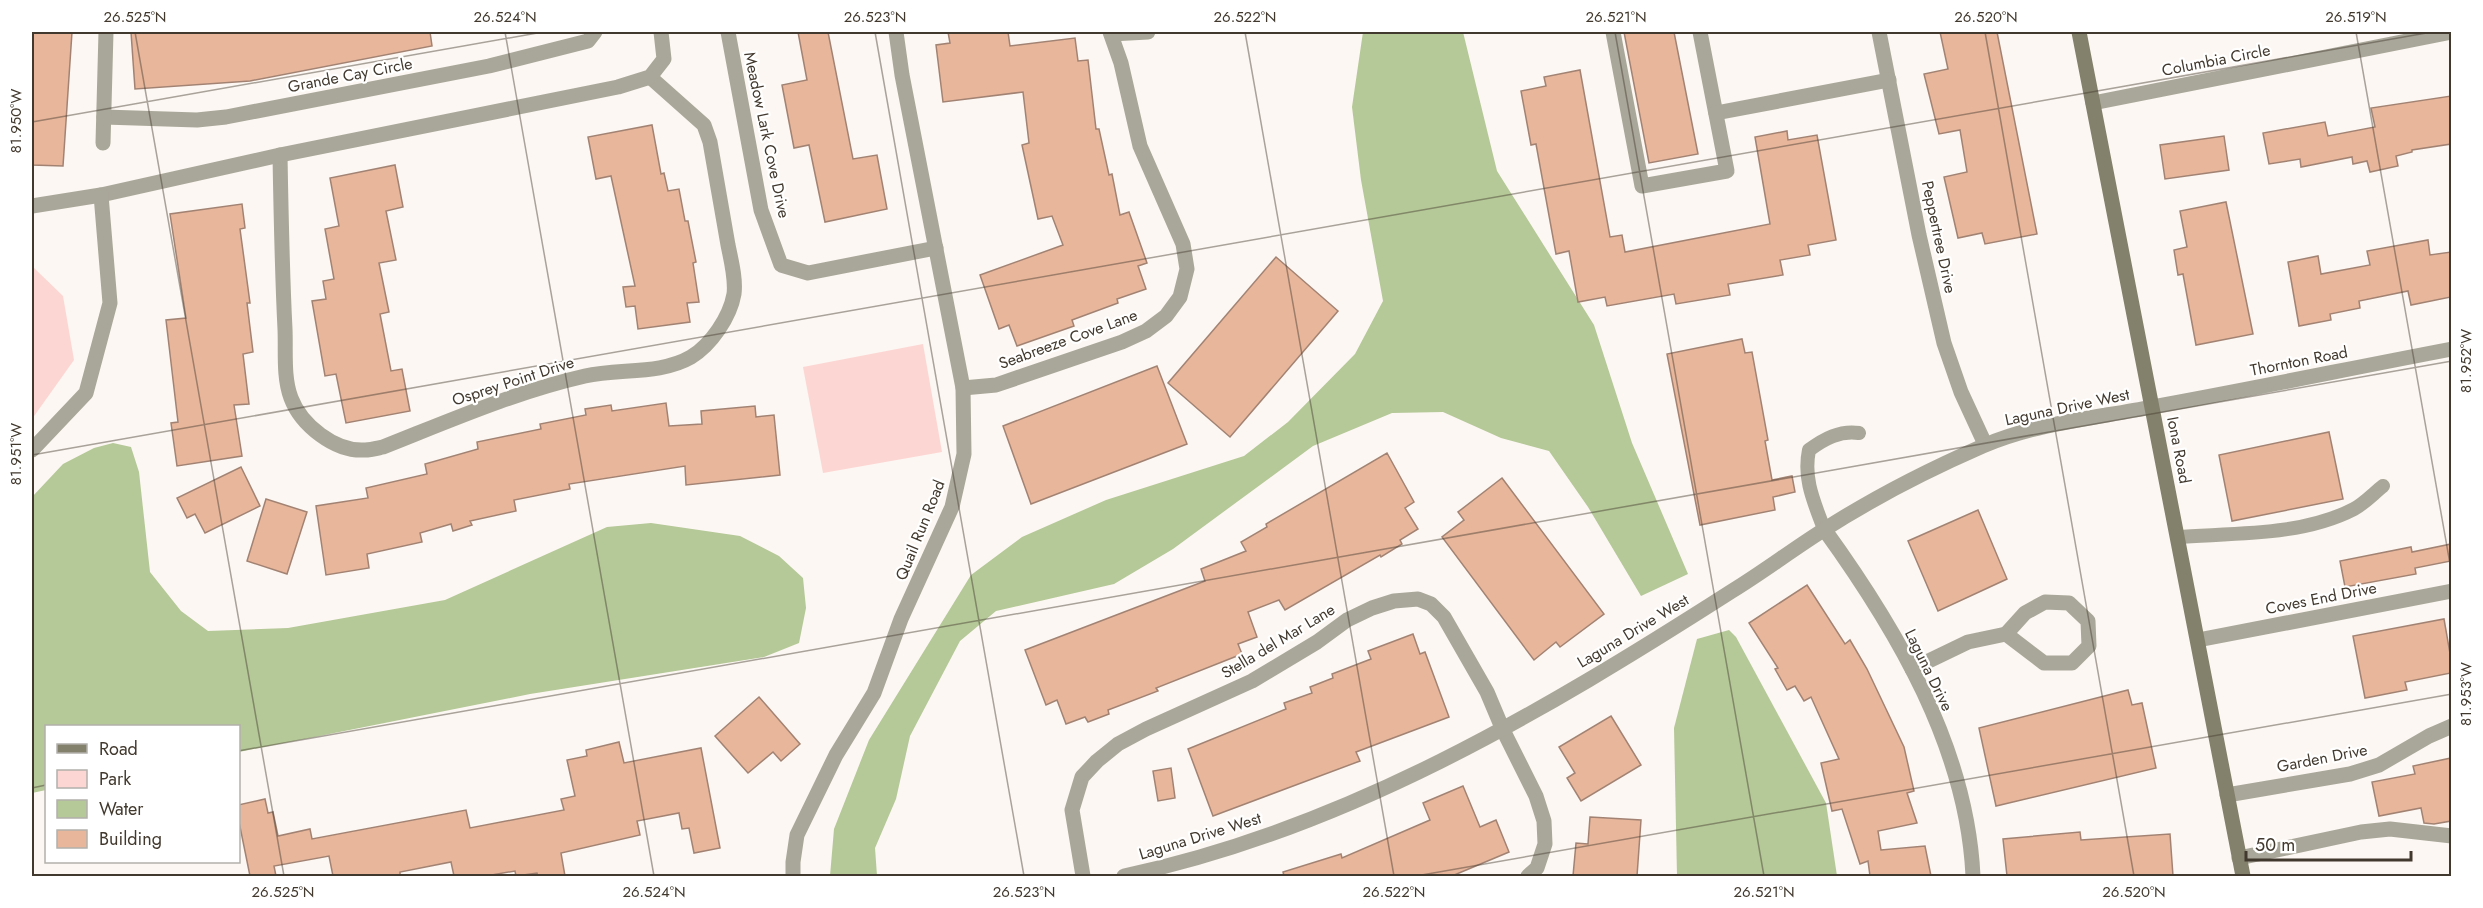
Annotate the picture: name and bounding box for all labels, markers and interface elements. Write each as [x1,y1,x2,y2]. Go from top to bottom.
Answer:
text: 26.525°N [104,6,166,28]
text: 26.524°N [473,6,537,28]
text: 26.523°N [844,6,906,28]
text: 26.522°N [1213,6,1277,28]
text: 26.521°N [1585,6,1647,28]
text: 26.520°N [1954,6,2018,28]
text: 26.519°N [2325,6,2387,28]
street label: Columbia Circle [2160,38,2272,82]
street label: Meadow Lark Cove Drive [738,50,796,220]
street label: Grande Cay Circle [286,52,414,98]
text: 81.950°W [5,89,27,153]
street label: Peppertree Drive [1916,179,1962,295]
street label: Seabreeze Cove Lane [995,303,1141,375]
text: 81.952°W [2455,329,2477,393]
street label: Thornton Road [2248,340,2350,382]
street label: Osprey Point Drive [449,350,577,412]
street label: Laguna Drive West [2003,383,2132,431]
street label: Iona Road [2161,414,2197,486]
text: 81.951°W [5,423,27,485]
street label: Quail Run Road [889,476,951,584]
street label: Coves End Drive [2264,576,2378,620]
street label: Laguna Drive West [1573,588,1693,674]
street label: Stella del Mar Lane [1217,598,1339,684]
street label: Laguna Drive [1899,625,1959,715]
text: 81.953°W [2455,662,2477,726]
legend [45,725,240,863]
text: Road [99,736,138,762]
street label: Garden Drive [2275,738,2369,778]
text: Park [99,766,131,792]
text: Water [99,796,144,822]
street label: Laguna Drive West [1136,806,1264,866]
scale bar [2246,824,2411,862]
text: Building [99,826,162,852]
text: 50 m [2255,832,2295,858]
text: 26.525°N [252,881,314,903]
text: 26.524°N [622,881,686,903]
text: 26.523°N [993,881,1055,903]
text: 26.522°N [1362,881,1426,903]
text: 26.521°N [1733,881,1795,903]
text: 26.520°N [2102,881,2166,903]

